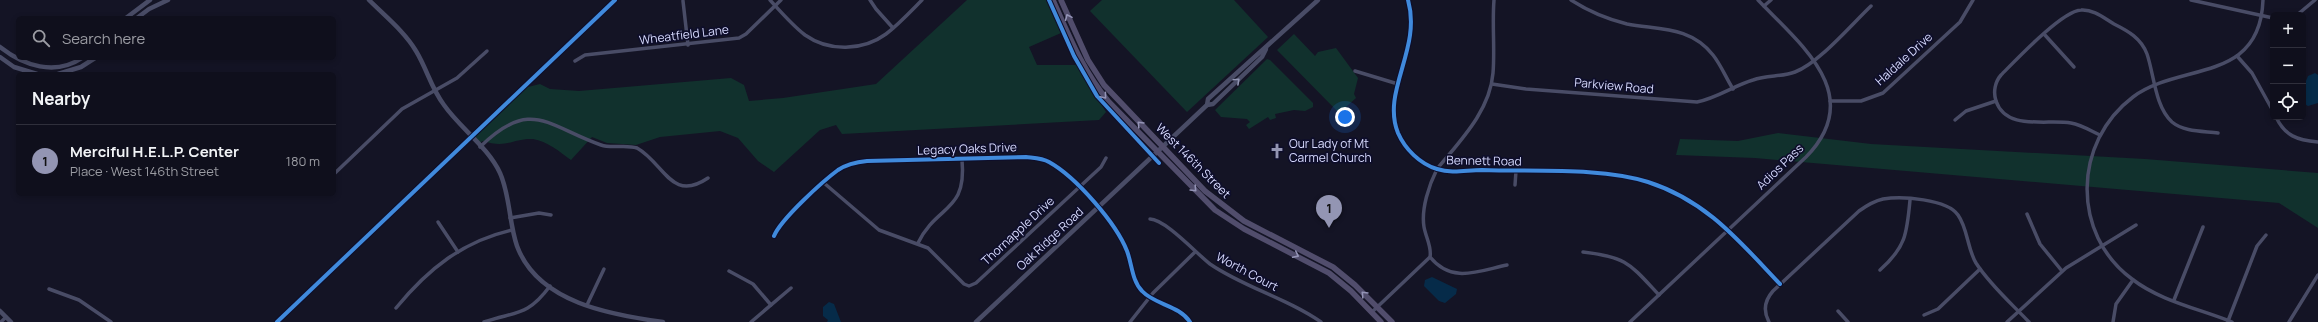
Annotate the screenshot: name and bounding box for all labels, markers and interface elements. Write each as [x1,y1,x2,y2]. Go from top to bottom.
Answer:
map controls [2270,12,2306,120]
button: + [2270,12,2306,48]
one-way arrow [1065,14,1073,21]
search box [16,16,336,60]
street label: Wheatfield Lane [638,21,730,48]
icon: search [30,27,52,49]
text: Search here [62,28,145,49]
street label: Haldale Drive [1871,28,1936,89]
button: − [2270,48,2306,84]
street label: Parkview Road [1574,74,1654,97]
one-way arrow [1232,78,1240,86]
button: locate [2270,84,2306,120]
text: Nearby [32,87,90,110]
one-way arrow [1099,91,1106,98]
your location [1335,107,1355,127]
street label: West 146th Street [1152,119,1235,202]
one-way arrow [1138,121,1145,129]
place label: Our Lady of Mt Carmel Church [1289,135,1372,166]
street label: Legacy Oaks Drive [917,138,1017,159]
street label: Adios Pass [1752,140,1807,193]
text: Merciful H.E.L.P. Center [70,141,239,162]
church icon: Our Lady of Mt Carmel Church [1268,142,1286,160]
street label: Bennett Road [1446,151,1522,170]
text: 1 [42,152,48,170]
text: 180 m [286,152,320,170]
text: Place · West 146th Street [70,162,219,180]
one-way arrow [1189,184,1197,192]
street label: Thornapple Drive [977,192,1058,269]
pin: 1 [1316,195,1342,228]
street label: Oak Ridge Road [1012,203,1087,274]
street label: Worth Court [1213,248,1282,295]
one-way arrow [1292,250,1299,258]
one-way arrow [1362,291,1369,299]

